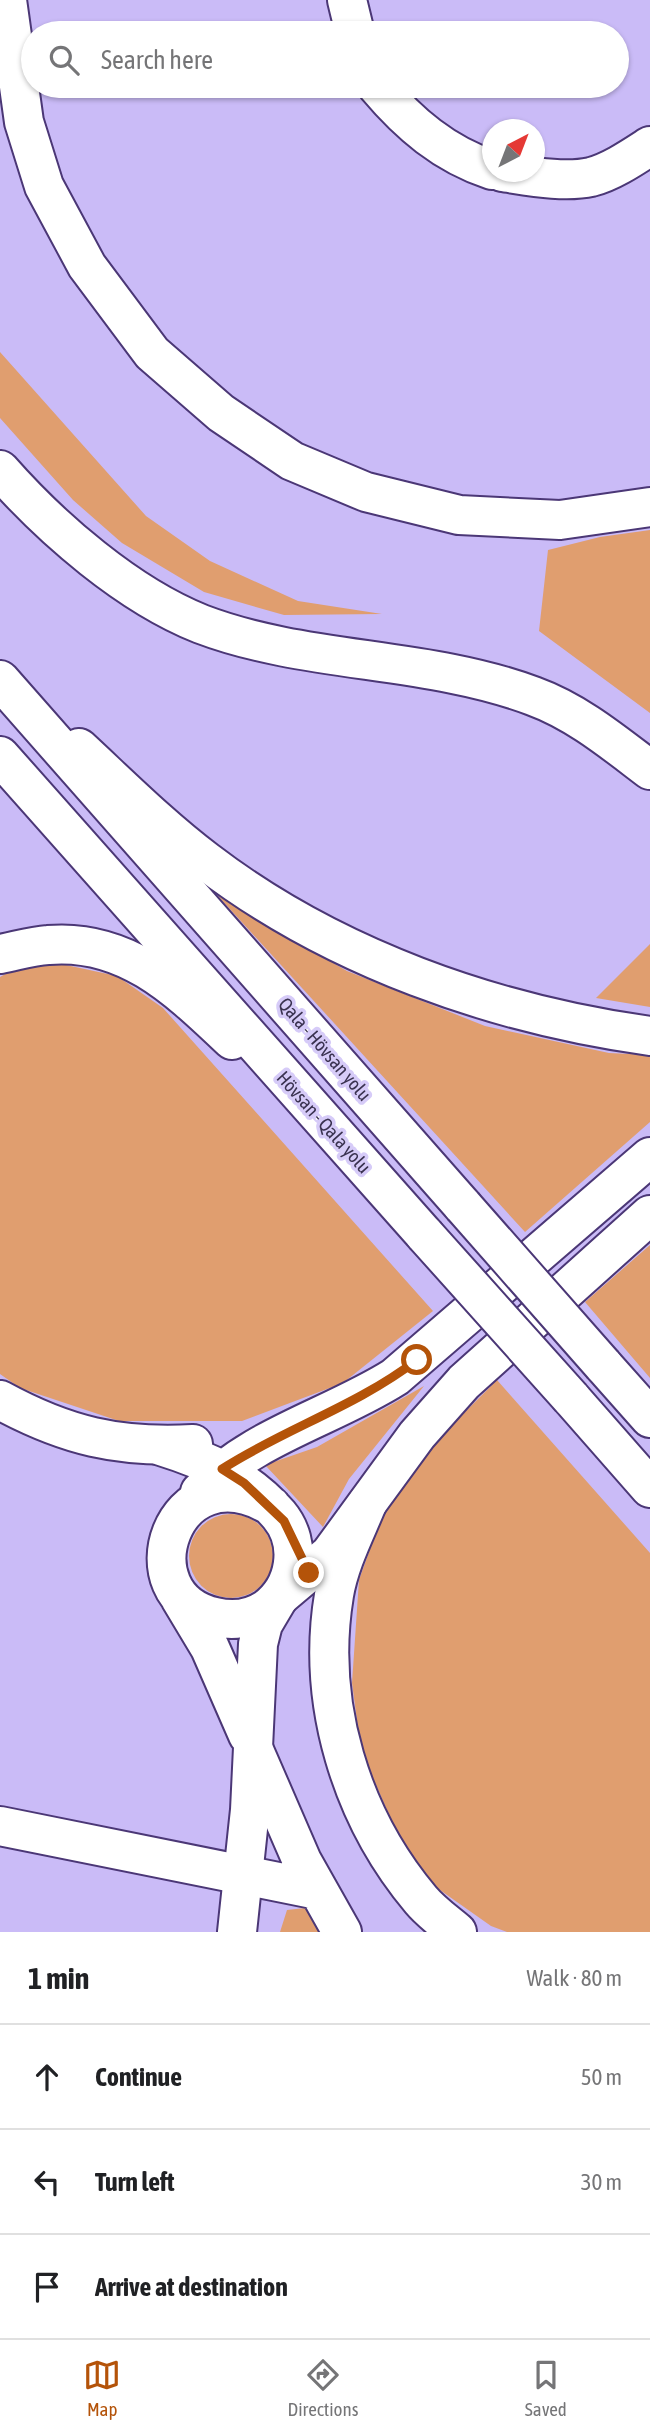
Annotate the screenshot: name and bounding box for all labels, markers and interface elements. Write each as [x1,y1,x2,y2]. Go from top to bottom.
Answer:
search box [21,21,629,98]
icon: search [45,41,83,79]
text: Search here [101,45,213,75]
north arrow [482,119,545,182]
street label: Qala - Hövsan yolu [274,993,376,1105]
street label: Hövsan - Qala yolu [272,1067,376,1177]
route start [401,1344,432,1375]
route end [293,1557,324,1588]
text: 1 min [28,1961,89,1995]
text: Walk · 80 m [527,1965,622,1991]
icon: ahead [28,2058,66,2096]
text: Continue [95,2062,182,2092]
text: 50 m [581,2064,622,2090]
icon: left [28,2163,66,2201]
text: Turn left [95,2167,175,2197]
text: 30 m [581,2169,622,2195]
icon: arrive [28,2268,66,2306]
text: Arrive at destination [95,2272,288,2302]
tab: Map [83,2356,121,2420]
tab: Directions [288,2356,358,2420]
tab: Saved [525,2356,567,2420]

